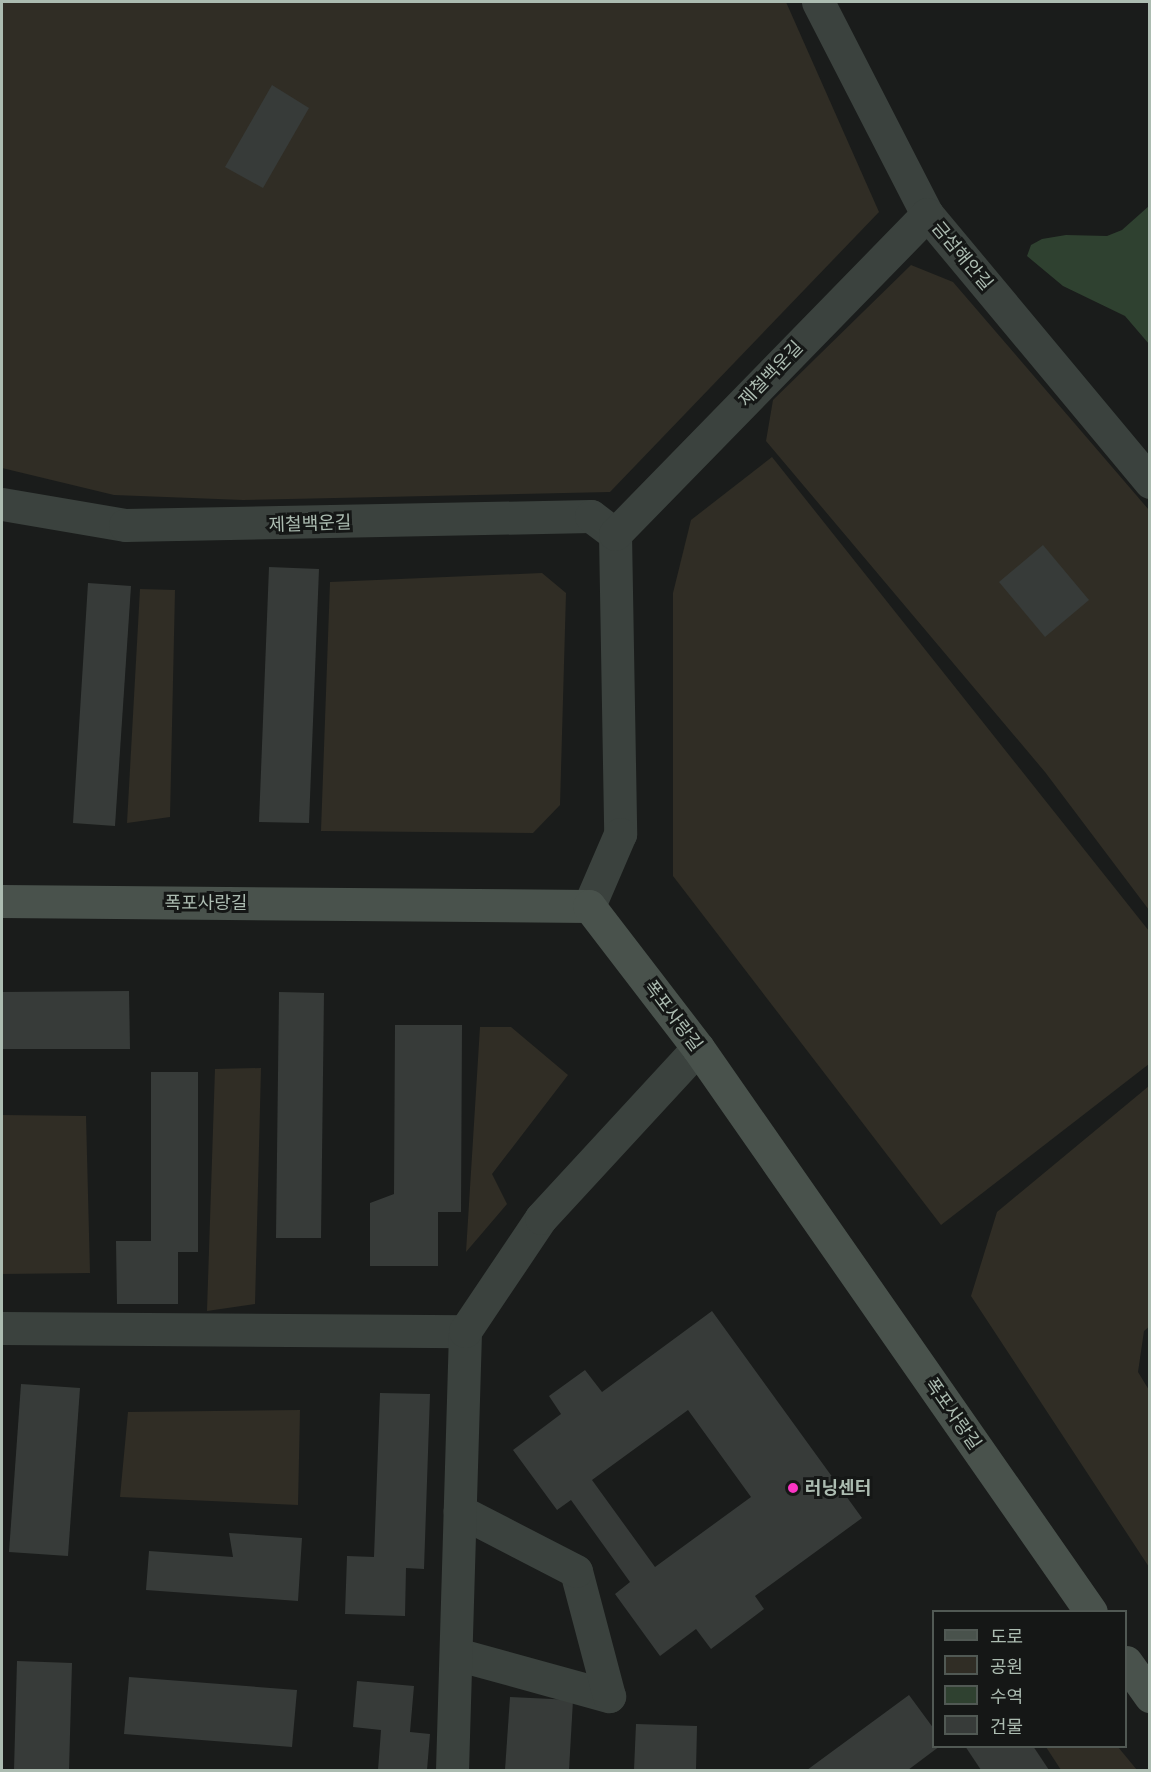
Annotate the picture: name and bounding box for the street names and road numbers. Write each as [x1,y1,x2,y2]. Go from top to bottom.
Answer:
street label: 금섬해안길 [927,217,997,295]
street label: 제철백운길 [734,337,808,411]
street label: 제철백운길 [268,512,352,536]
street label: 폭포사랑길 [165,892,247,914]
street label: 폭포사랑길 [639,976,707,1056]
street label: 폭포사랑길 [920,1374,986,1454]

